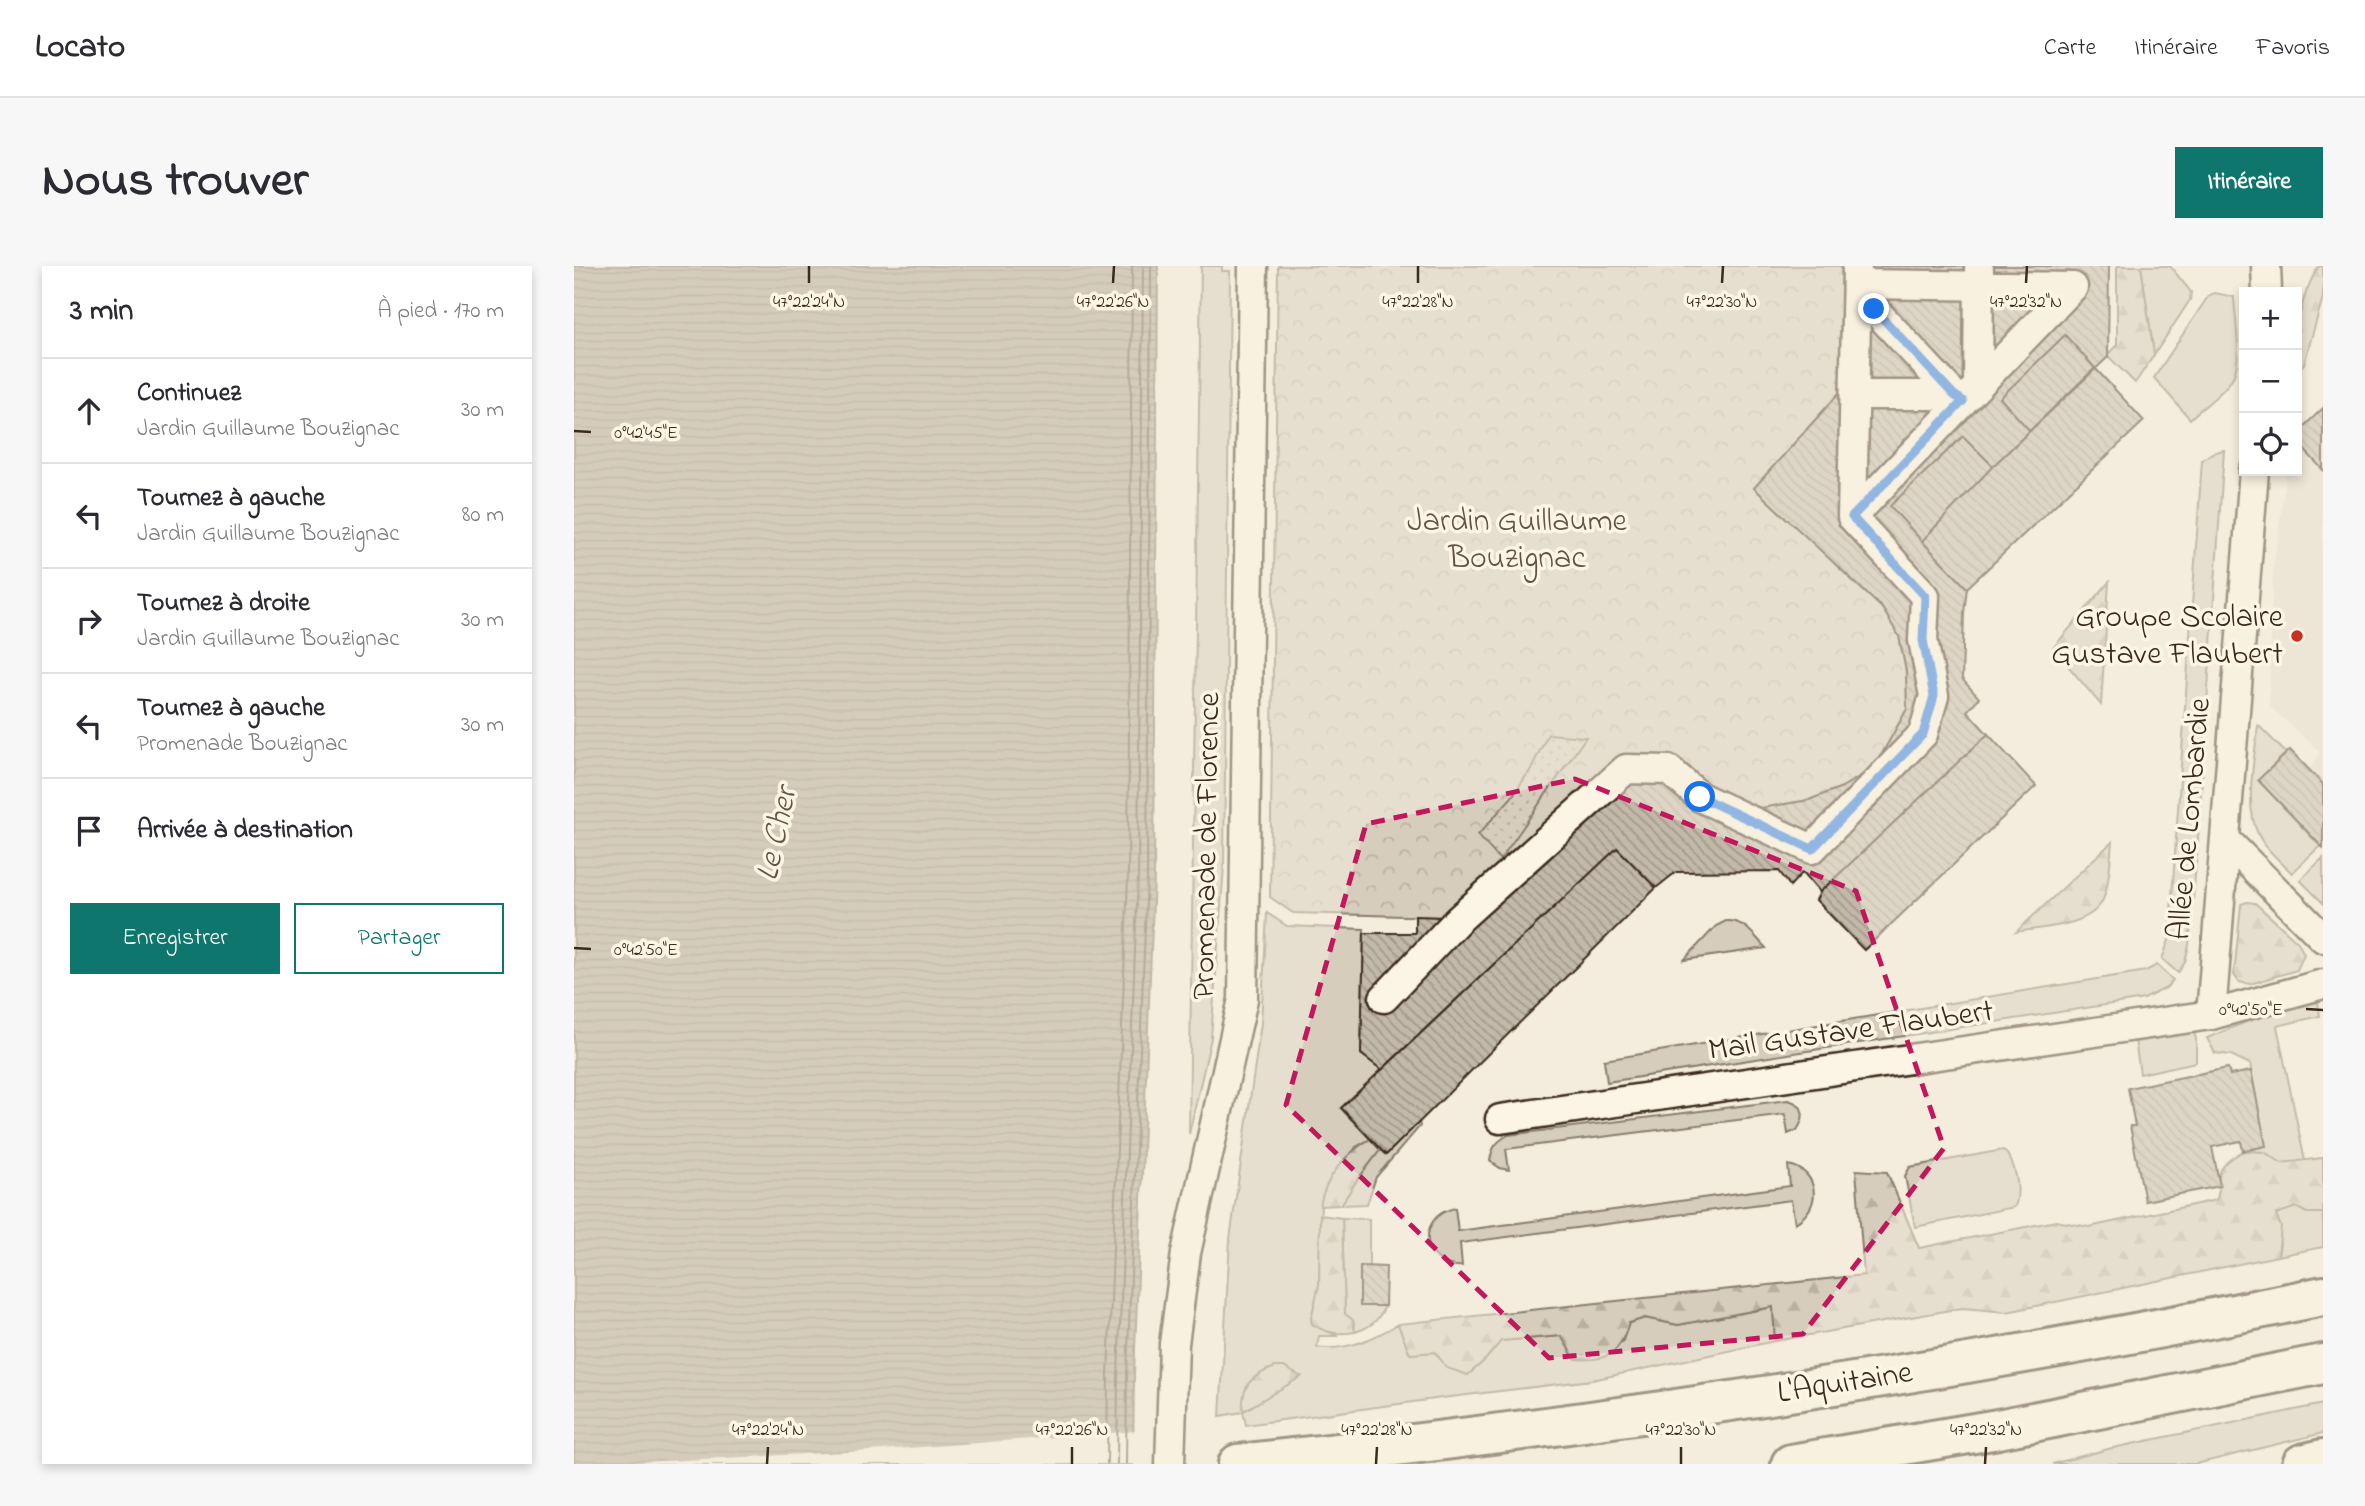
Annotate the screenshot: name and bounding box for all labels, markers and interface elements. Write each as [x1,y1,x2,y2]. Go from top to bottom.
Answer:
text: Locato [35,24,125,72]
text: Carte [2044,31,2096,66]
text: Itinéraire [2134,31,2218,66]
text: Favoris [2256,31,2330,66]
text: Nous trouver [42,146,308,218]
button: Itinéraire [2175,147,2323,218]
map controls [2239,287,2302,476]
button: + [2239,287,2302,350]
text: 3 min [70,290,133,334]
text: 47°22'24"N [773,290,845,316]
text: 47°22'26"N [1077,290,1149,316]
text: 47°22'28"N [1382,290,1454,316]
text: 47°22'30"N [1686,290,1758,316]
text: 47°22'32"N [1990,290,2062,316]
route end [1858,293,1889,324]
text: À pied · 170 m [377,295,504,328]
button: − [2239,350,2302,413]
text: Continuez [137,375,241,413]
icon: ahead [70,392,108,430]
text: 30 m [461,394,504,427]
text: Jardin Guillaume Bouzignac [137,413,399,446]
button: locate [2239,413,2302,476]
text: 0°42'45"E [614,421,678,447]
text: Tournez à gauche [137,480,325,518]
icon: left [70,497,108,535]
text: 80 m [462,499,504,532]
park label: Jardin Guillaume Bouzignac [1407,499,1628,583]
text: Jardin Guillaume Bouzignac [137,518,399,551]
text: Tournez à droite [137,585,310,623]
place label: Groupe Scolaire Gustave Flaubert [2051,595,2284,679]
icon: right [70,602,108,640]
text: 30 m [461,604,504,637]
text: Jardin Guillaume Bouzignac [137,623,399,656]
marker: Groupe Scolaire Gustave Flaubert [2289,628,2305,644]
text: Tournez à gauche [137,690,325,728]
street label: Promenade de Florence [1182,691,1234,1000]
street label: Allée de Lombardie [2157,695,2225,942]
icon: left [70,707,108,745]
text: 30 m [461,709,504,742]
text: Promenade Bouzignac [137,728,348,761]
water label: Le Cher [745,779,812,885]
route start [1684,781,1715,812]
icon: arrive [70,812,108,850]
text: Arrivée à destination [137,812,353,850]
button: Enregistrer [70,903,280,974]
button: Partager [294,903,504,974]
text: 0°42'50"E [614,938,678,964]
street label: Mail Gustave Flaubert [1705,989,1997,1075]
text: 0°42'50"E [2219,998,2283,1024]
street label: L'Aquitaine [1774,1350,1917,1418]
text: 47°22'24"N [732,1418,804,1444]
text: 47°22'26"N [1036,1418,1108,1444]
text: 47°22'28"N [1341,1418,1413,1444]
text: 47°22'30"N [1645,1418,1717,1444]
text: 47°22'32"N [1950,1418,2022,1444]

